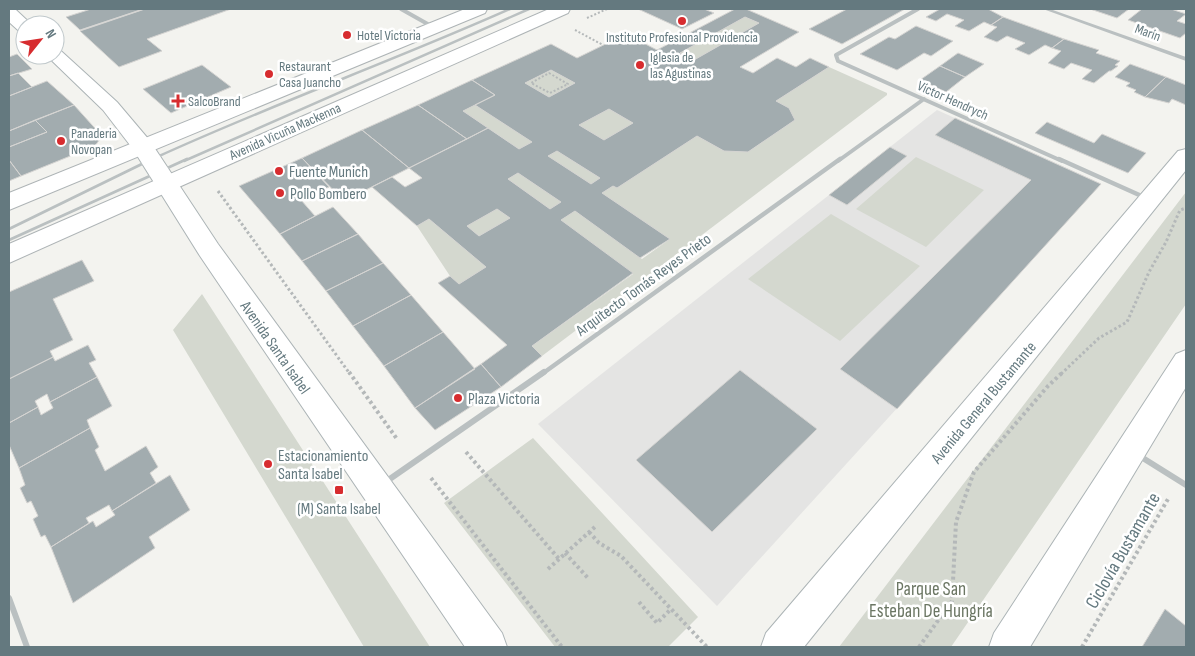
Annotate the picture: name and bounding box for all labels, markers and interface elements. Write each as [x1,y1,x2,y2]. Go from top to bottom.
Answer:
north arrow [15,15,65,65]
marker: Instituto Profesional Providencia [676,15,688,27]
street label: Marín [1133,20,1163,45]
text: N [42,26,60,41]
place label: Hotel Victoria [357,27,421,44]
marker: Hotel Victoria [341,29,353,41]
place label: Instituto Profesional Providencia [606,29,758,46]
place label: Iglesia de las Agustinas [650,49,711,82]
place label: Restaurant Casa Juancho [279,58,341,91]
marker: Iglesia de las Agustinas [634,59,646,71]
marker: Restaurant Casa Juancho [263,68,275,80]
street label: Víctor Hendrych [915,77,991,124]
place label: SalcoBrand [188,93,241,110]
marker: SalcoBrand [172,95,184,107]
street label: Avenida Vicuña Mackenna [226,99,344,164]
place label: Panaderia Novopan [71,125,117,158]
marker: Panaderia Novopan [55,135,67,147]
place label: Fuente Munich [289,163,368,182]
marker: Fuente Munich [273,165,285,177]
place label: Pollo Bombero [290,185,367,204]
marker: Pollo Bombero [274,187,286,199]
street label: Arquitecto Tomás Reyes Prieto [572,230,715,341]
street label: Avenida Santa Isabel [235,297,314,398]
street label: Avenida General Bustamante [927,338,1041,469]
place label: Plaza Victoria [468,390,540,409]
marker: Plaza Victoria [452,392,464,404]
place label: Estacionamiento Santa Isabel [278,447,368,484]
marker: Estacionamiento Santa Isabel [262,458,274,470]
marker: (M) Santa Isabel [333,484,345,496]
street label: Ciclovía Bustamante [1081,489,1166,613]
place label: (M) Santa Isabel [297,500,381,519]
park label: Parque San Esteban De Hungría [869,578,993,623]

